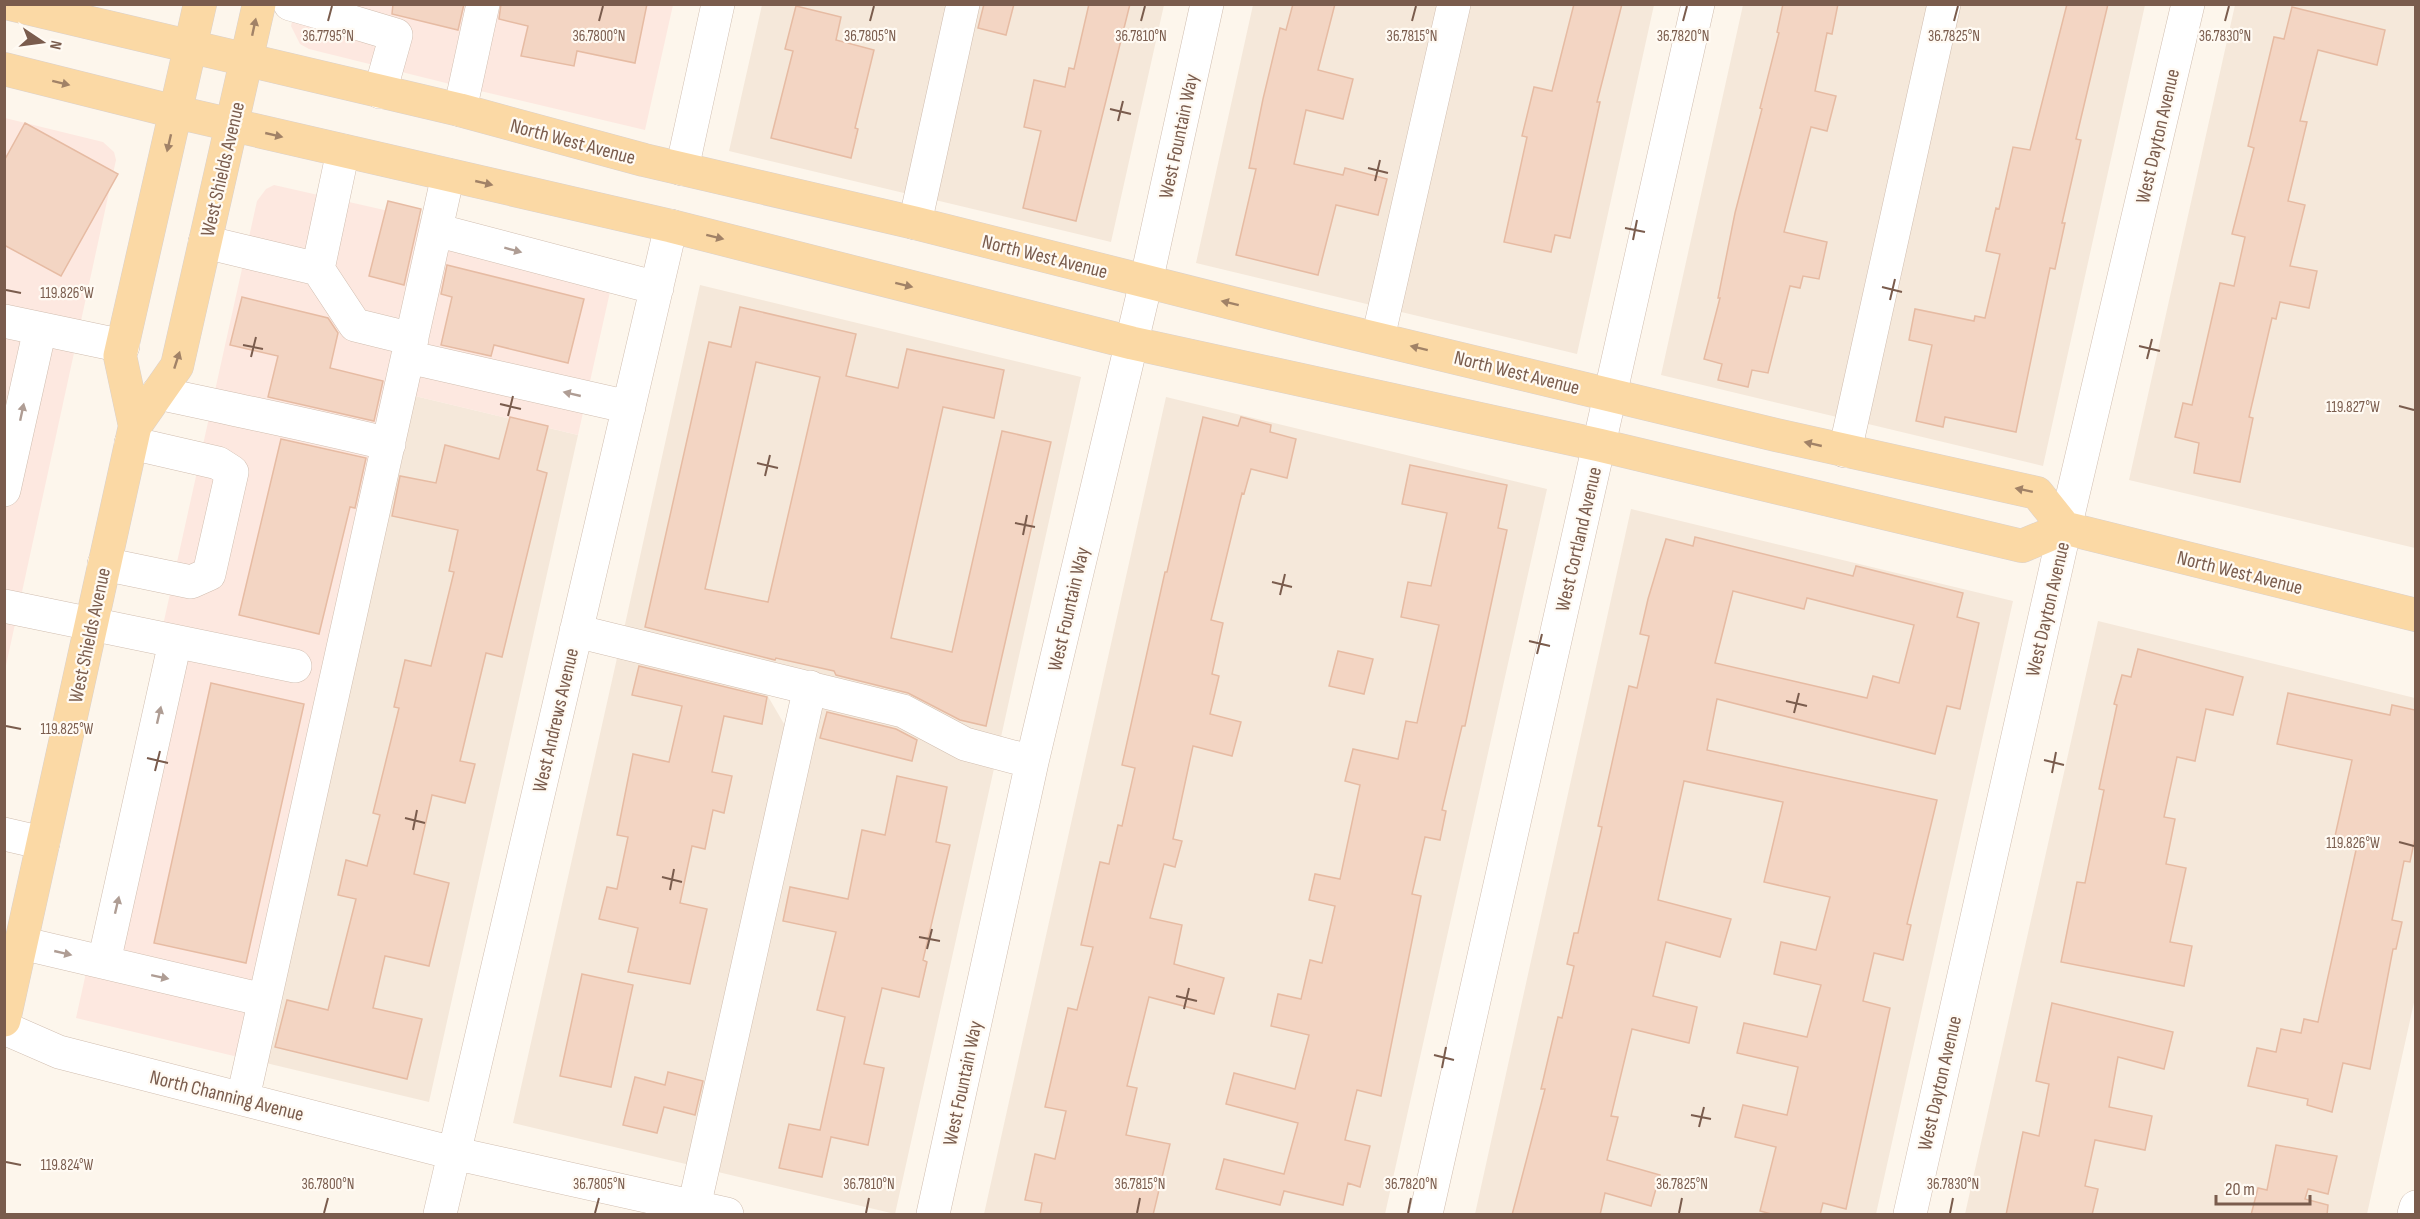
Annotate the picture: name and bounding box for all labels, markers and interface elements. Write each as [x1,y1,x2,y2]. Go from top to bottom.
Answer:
north arrow [12,12,72,72]
one-way arrow [250,17,259,36]
text: 36.7795°N [302,27,354,46]
text: 36.7800°N [573,27,625,46]
text: 36.7805°N [844,27,896,46]
text: 36.7810°N [1115,27,1167,46]
text: 36.7815°N [1387,27,1437,46]
text: 36.7820°N [1657,27,1709,46]
text: 36.7825°N [1928,27,1980,46]
text: 36.7830°N [2199,27,2251,46]
text: N [45,39,65,51]
street label: West Dayton Avenue [2131,67,2185,206]
street label: West Fountain Way [1154,71,1204,201]
one-way arrow [52,79,70,89]
street label: West Shields Avenue [196,100,250,239]
street label: North West Avenue [508,114,638,170]
one-way arrow [264,130,283,140]
one-way arrow [163,134,173,153]
one-way arrow [475,179,494,188]
street label: North West Avenue [980,230,1110,284]
one-way arrow [706,233,724,243]
one-way arrow [504,246,522,256]
one-way arrow [895,281,913,291]
text: 119.826°W [40,284,94,303]
one-way arrow [1220,297,1239,307]
one-way arrow [1410,343,1428,353]
street label: North West Avenue [1452,346,1582,400]
one-way arrow [173,351,182,369]
one-way arrow [562,389,581,398]
text: 119.827°W [2326,398,2380,417]
one-way arrow [17,403,27,421]
one-way arrow [1804,438,1822,448]
street label: West Cortland Avenue [1551,465,1607,614]
one-way arrow [2014,485,2033,495]
street label: West Dayton Avenue [2021,540,2075,679]
street label: West Fountain Way [1043,544,1095,674]
street label: North West Avenue [2175,546,2305,600]
street label: West Shields Avenue [64,566,116,705]
street label: West Andrews Avenue [528,646,584,794]
one-way arrow [155,705,164,724]
text: 119.825°W [41,720,94,739]
text: 119.826°W [2326,834,2380,853]
one-way arrow [113,895,122,914]
one-way arrow [53,948,72,958]
one-way arrow [151,973,170,983]
street label: West Dayton Avenue [1913,1014,1967,1153]
street label: West Fountain Way [938,1018,988,1148]
street label: North Channing Avenue [147,1065,306,1127]
text: 119.824°W [41,1156,93,1175]
scale bar [2216,1168,2310,1206]
text: 36.7800°N [302,1175,354,1194]
text: 36.7805°N [573,1175,625,1194]
text: 36.7810°N [843,1175,895,1194]
text: 36.7815°N [1115,1175,1165,1194]
text: 36.7820°N [1385,1175,1437,1194]
text: 36.7825°N [1656,1175,1708,1194]
text: 36.7830°N [1927,1175,1979,1194]
text: 20 m [2225,1179,2255,1200]

